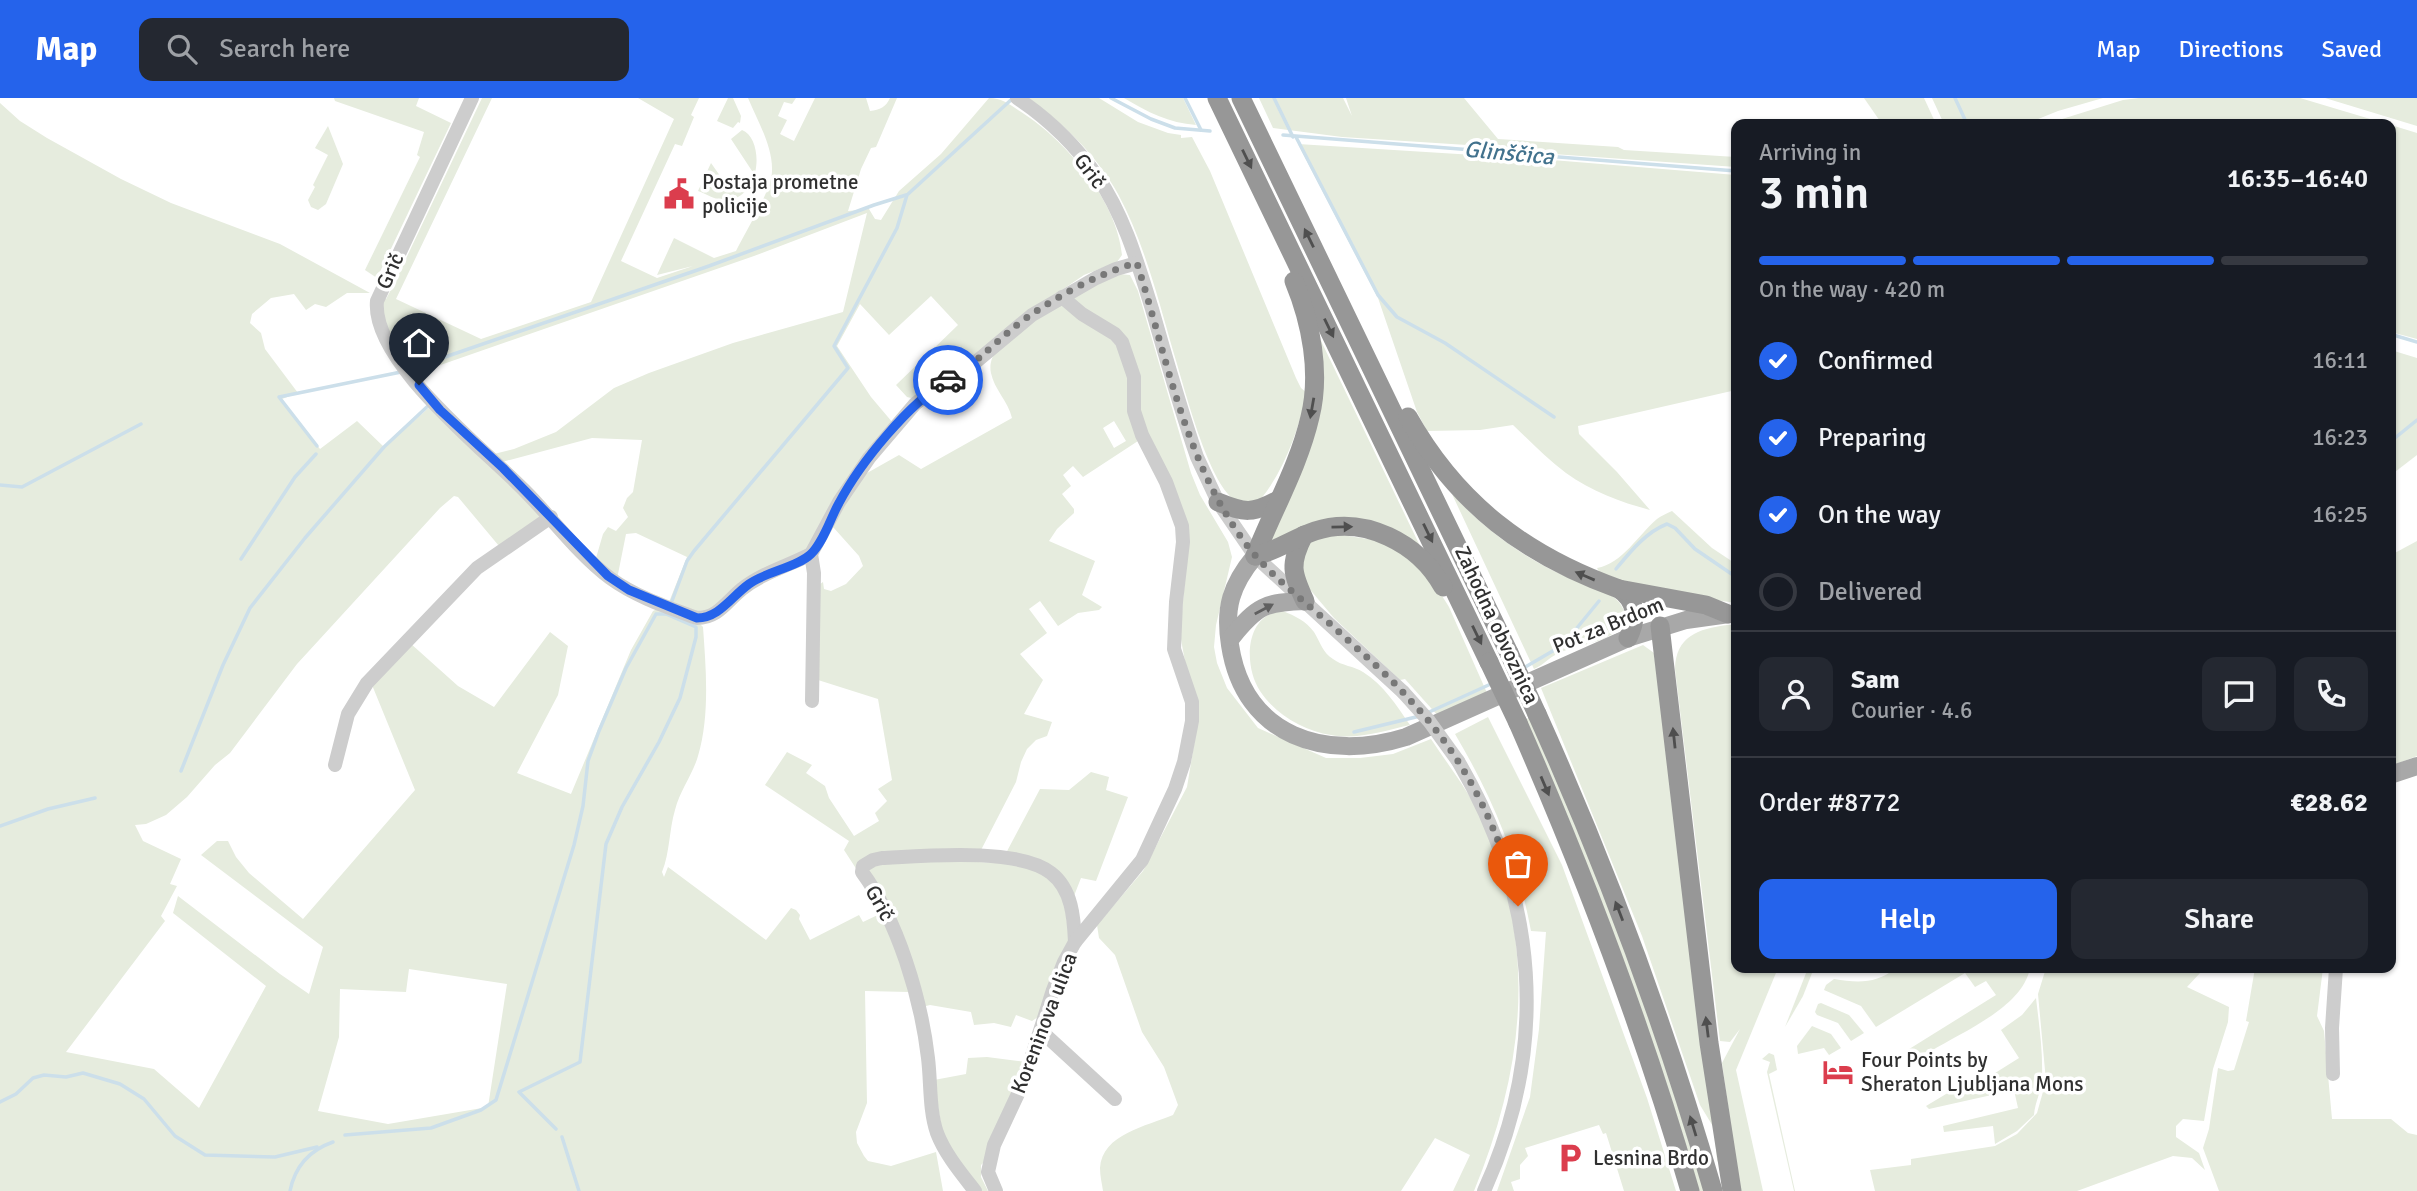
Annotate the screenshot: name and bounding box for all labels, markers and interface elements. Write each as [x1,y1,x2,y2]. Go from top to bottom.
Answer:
search box [139,18,629,81]
text: Map [35,29,97,70]
icon: search [163,30,201,68]
text: Search here [219,33,350,65]
text: Map [2096,34,2141,64]
text: Directions [2179,34,2284,64]
text: Saved [2322,34,2382,64]
water label: Glinščica [1463,135,1556,171]
text: Arriving in [1759,138,1861,167]
street label: Grič [1068,148,1112,194]
one-way arrow [1241,149,1253,169]
text: 16:35–16:40 [2227,163,2368,195]
text: 3 min [1759,165,1869,221]
place label: Postaja prometne policije [702,169,859,219]
public building icon: Postaja prometne policije [662,177,696,211]
one-way arrow [1303,228,1314,248]
street label: Grič [371,249,409,293]
text: On the way · 420 m [1759,275,1945,304]
pin [389,313,449,385]
one-way arrow [1323,318,1335,338]
icon: home [400,324,438,362]
icon: check [1759,342,1797,380]
courier [913,345,983,415]
text: Confirmed [1818,345,1933,377]
text: 16:11 [2312,346,2368,375]
icon: car [929,361,967,399]
one-way arrow [1306,397,1317,419]
icon: check [1759,419,1797,457]
text: Preparing [1818,422,1926,454]
text: 16:23 [2312,423,2368,452]
icon: check [1759,496,1797,534]
text: On the way [1818,499,1941,531]
text: 16:25 [2312,500,2368,529]
one-way arrow [1331,522,1353,533]
one-way arrow [1422,523,1434,543]
street label: Zahodna obvoznica [1449,542,1545,708]
one-way arrow [1575,570,1596,581]
text: Delivered [1818,576,1923,608]
street label: Pot za Brdom [1549,591,1667,659]
one-way arrow [1254,603,1274,615]
one-way arrow [1471,625,1482,645]
button: person [1759,657,1833,731]
button: chat [2202,657,2276,731]
button: phone [2294,657,2368,731]
text: Sam [1851,664,1900,696]
text: Courier · 4.6 [1851,696,1972,725]
one-way arrow [1668,727,1679,749]
one-way arrow [1540,775,1551,796]
text: Order #8772 [1759,787,1900,819]
text: €28.62 [2290,787,2368,819]
pin [1488,834,1548,906]
icon: bag [1499,845,1537,883]
button: Help [1759,879,2057,959]
button: Share [2071,879,2368,959]
street label: Grič [860,880,900,926]
one-way arrow [1613,900,1624,921]
street label: Koreninova ulica [1005,949,1083,1097]
one-way arrow [1701,1016,1712,1038]
place label: Four Points by Sheraton Ljubljana Mons [1861,1047,2084,1097]
hotel icon: Four Points by Sheraton Ljubljana Mons [1821,1055,1855,1089]
one-way arrow [1688,1115,1698,1136]
parking icon: Lesnina Brdo [1553,1141,1587,1175]
place label: Lesnina Brdo [1593,1145,1709,1171]

